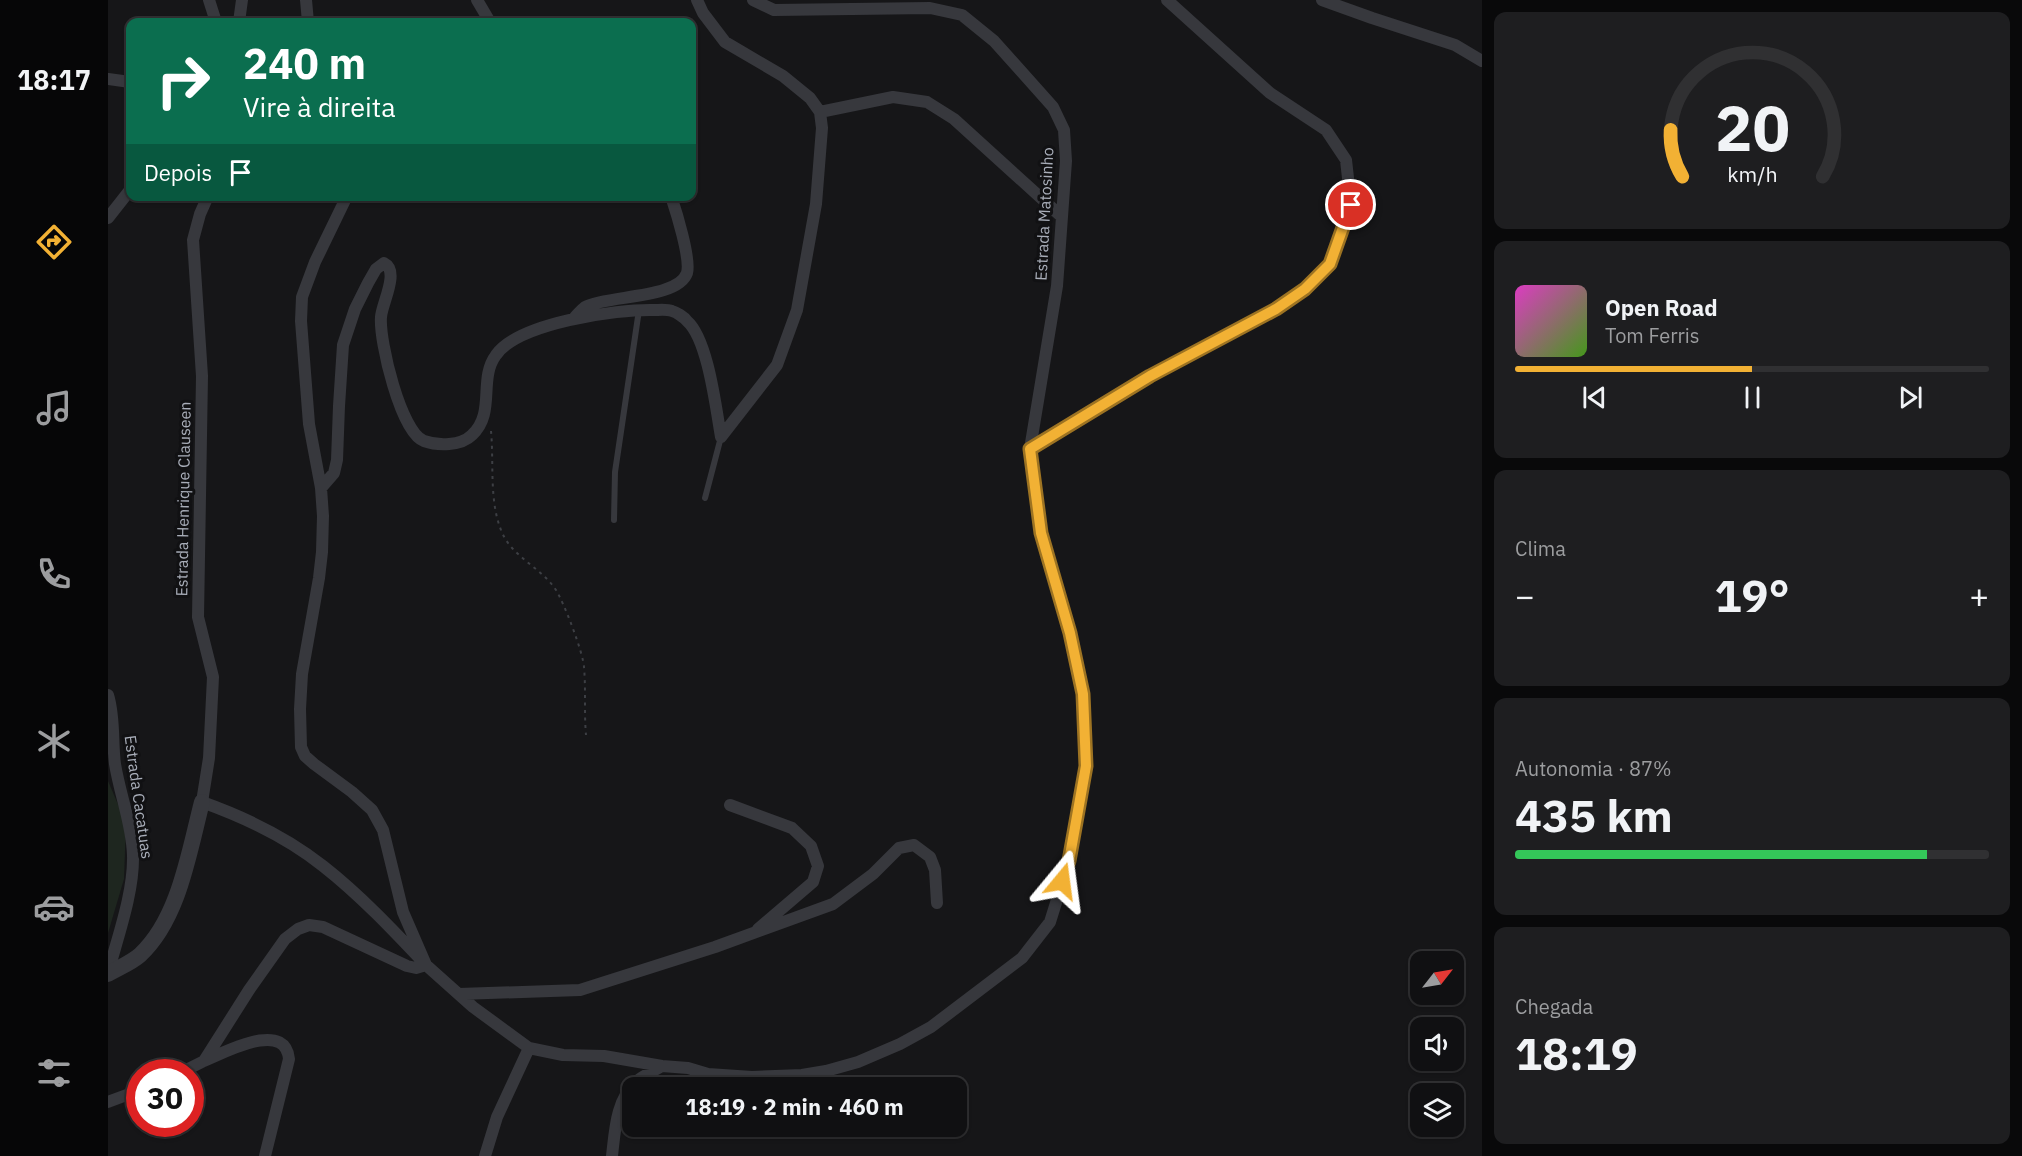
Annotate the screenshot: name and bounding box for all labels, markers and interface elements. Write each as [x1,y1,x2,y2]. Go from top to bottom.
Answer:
text: 240 m [243,36,366,91]
icon: right [144,42,222,120]
text: 18:17 [17,62,91,97]
text: 20 [1715,88,1789,169]
text: Vire à direita [243,89,396,124]
street label: Estrada Matosinho [1031,147,1057,281]
icon: arrive [224,156,257,189]
text: Depois [144,158,212,187]
text: km/h [1727,161,1777,189]
pin [1325,179,1376,230]
icon: arrive [1334,188,1367,221]
icon: directions [33,221,75,263]
text: Open Road [1605,293,1718,322]
text: Tom Ferris [1605,322,1700,349]
icon: previous [1578,381,1611,414]
icon: pause [1736,381,1769,414]
icon: next [1894,381,1927,414]
icon: music [33,387,75,429]
street label: Estrada Henrique Clauseen [171,401,195,597]
text: Clima [1515,535,1566,562]
icon: phone [33,553,75,595]
text: 19° [1714,566,1790,624]
text: − [1515,574,1535,617]
text: + [1969,574,1989,617]
icon: climate [33,720,75,762]
street label: Estrada Cacatuas [120,734,158,860]
text: Autonomia · 87% [1515,755,1672,782]
text: 435 km [1515,786,1673,844]
position arrow [1030,849,1094,913]
icon: car [33,886,75,928]
north arrow [1410,951,1464,1005]
map controls [1410,951,1464,1137]
text: Chegada [1515,993,1593,1020]
button: sound [1410,1017,1464,1071]
text: 18:19 [1515,1024,1638,1082]
icon: filters [33,1052,75,1094]
speed limit sign: 30 [126,1059,204,1137]
button: layers [1410,1083,1464,1137]
text: 18:19 · 2 min · 460 m [685,1092,904,1121]

